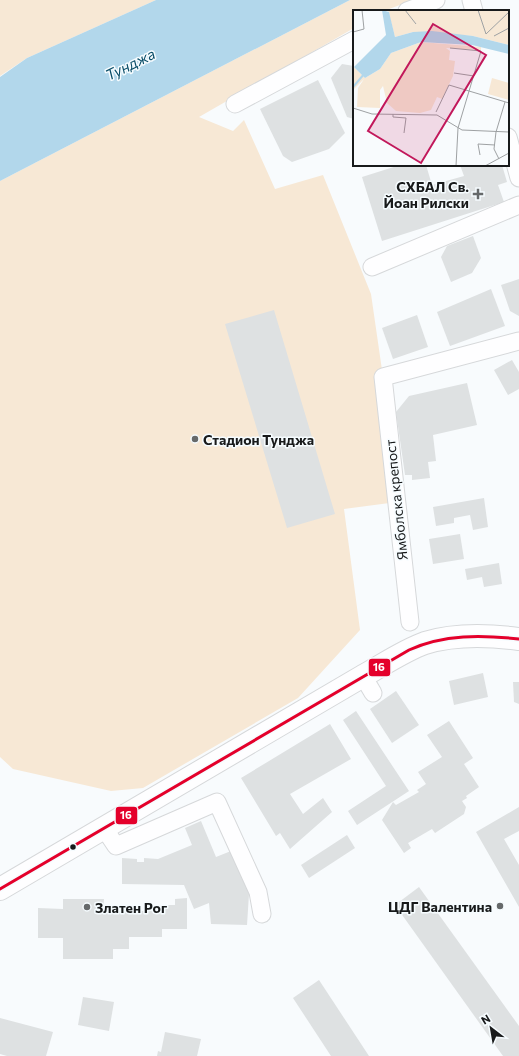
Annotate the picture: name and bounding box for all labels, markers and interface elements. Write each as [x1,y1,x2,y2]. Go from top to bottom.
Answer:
inset map [353,10,509,166]
water label: Тунджа [102,44,158,84]
place label: СХБАЛ Св. Йоан Рилски [384,178,469,211]
marker: СХБАЛ Св. Йоан Рилски [472,188,484,200]
place label: Стадион Тунджа [203,431,314,448]
marker: Стадион Тунджа [190,434,200,444]
street label: Ямболска крепост [381,438,411,561]
line badge: 16 [368,658,391,677]
text: 16 [373,660,385,673]
line badge: 16 [115,806,138,825]
text: 16 [120,808,132,821]
unlabelled marker [68,842,78,852]
place label: ЦДГ Валентина [388,898,492,915]
place label: Златен Рог [95,899,167,916]
marker: ЦДГ Валентина [495,901,505,911]
marker: Златен Рог [82,902,92,912]
north arrow [471,1008,511,1048]
text: N [479,1011,492,1027]

